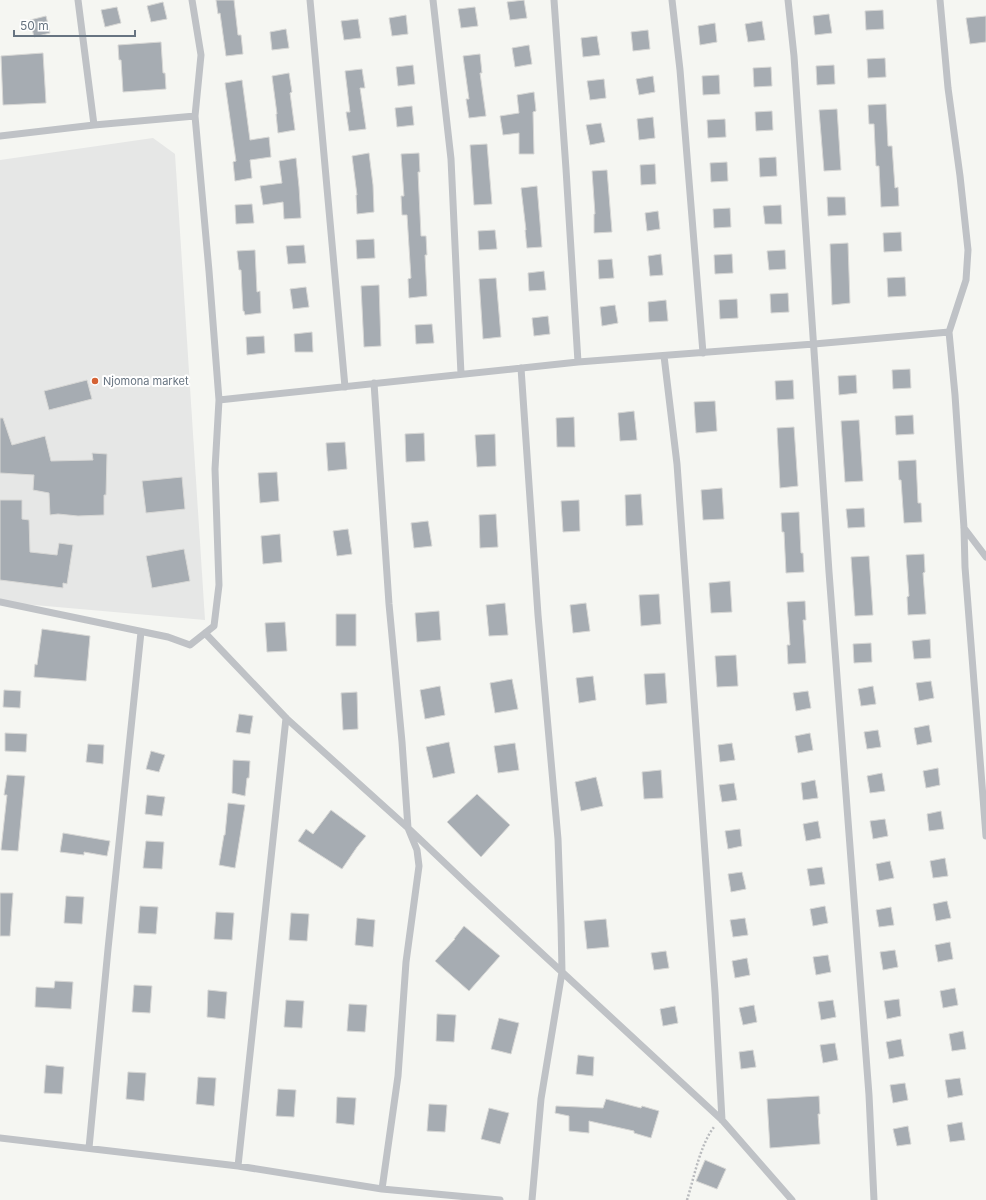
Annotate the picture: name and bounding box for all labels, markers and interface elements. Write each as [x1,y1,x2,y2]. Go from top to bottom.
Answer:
scale bar [14,12,135,38]
text: 50 m [20,18,49,33]
place label: Njomona market [103,374,189,388]
marker: Njomona market [90,376,100,386]

